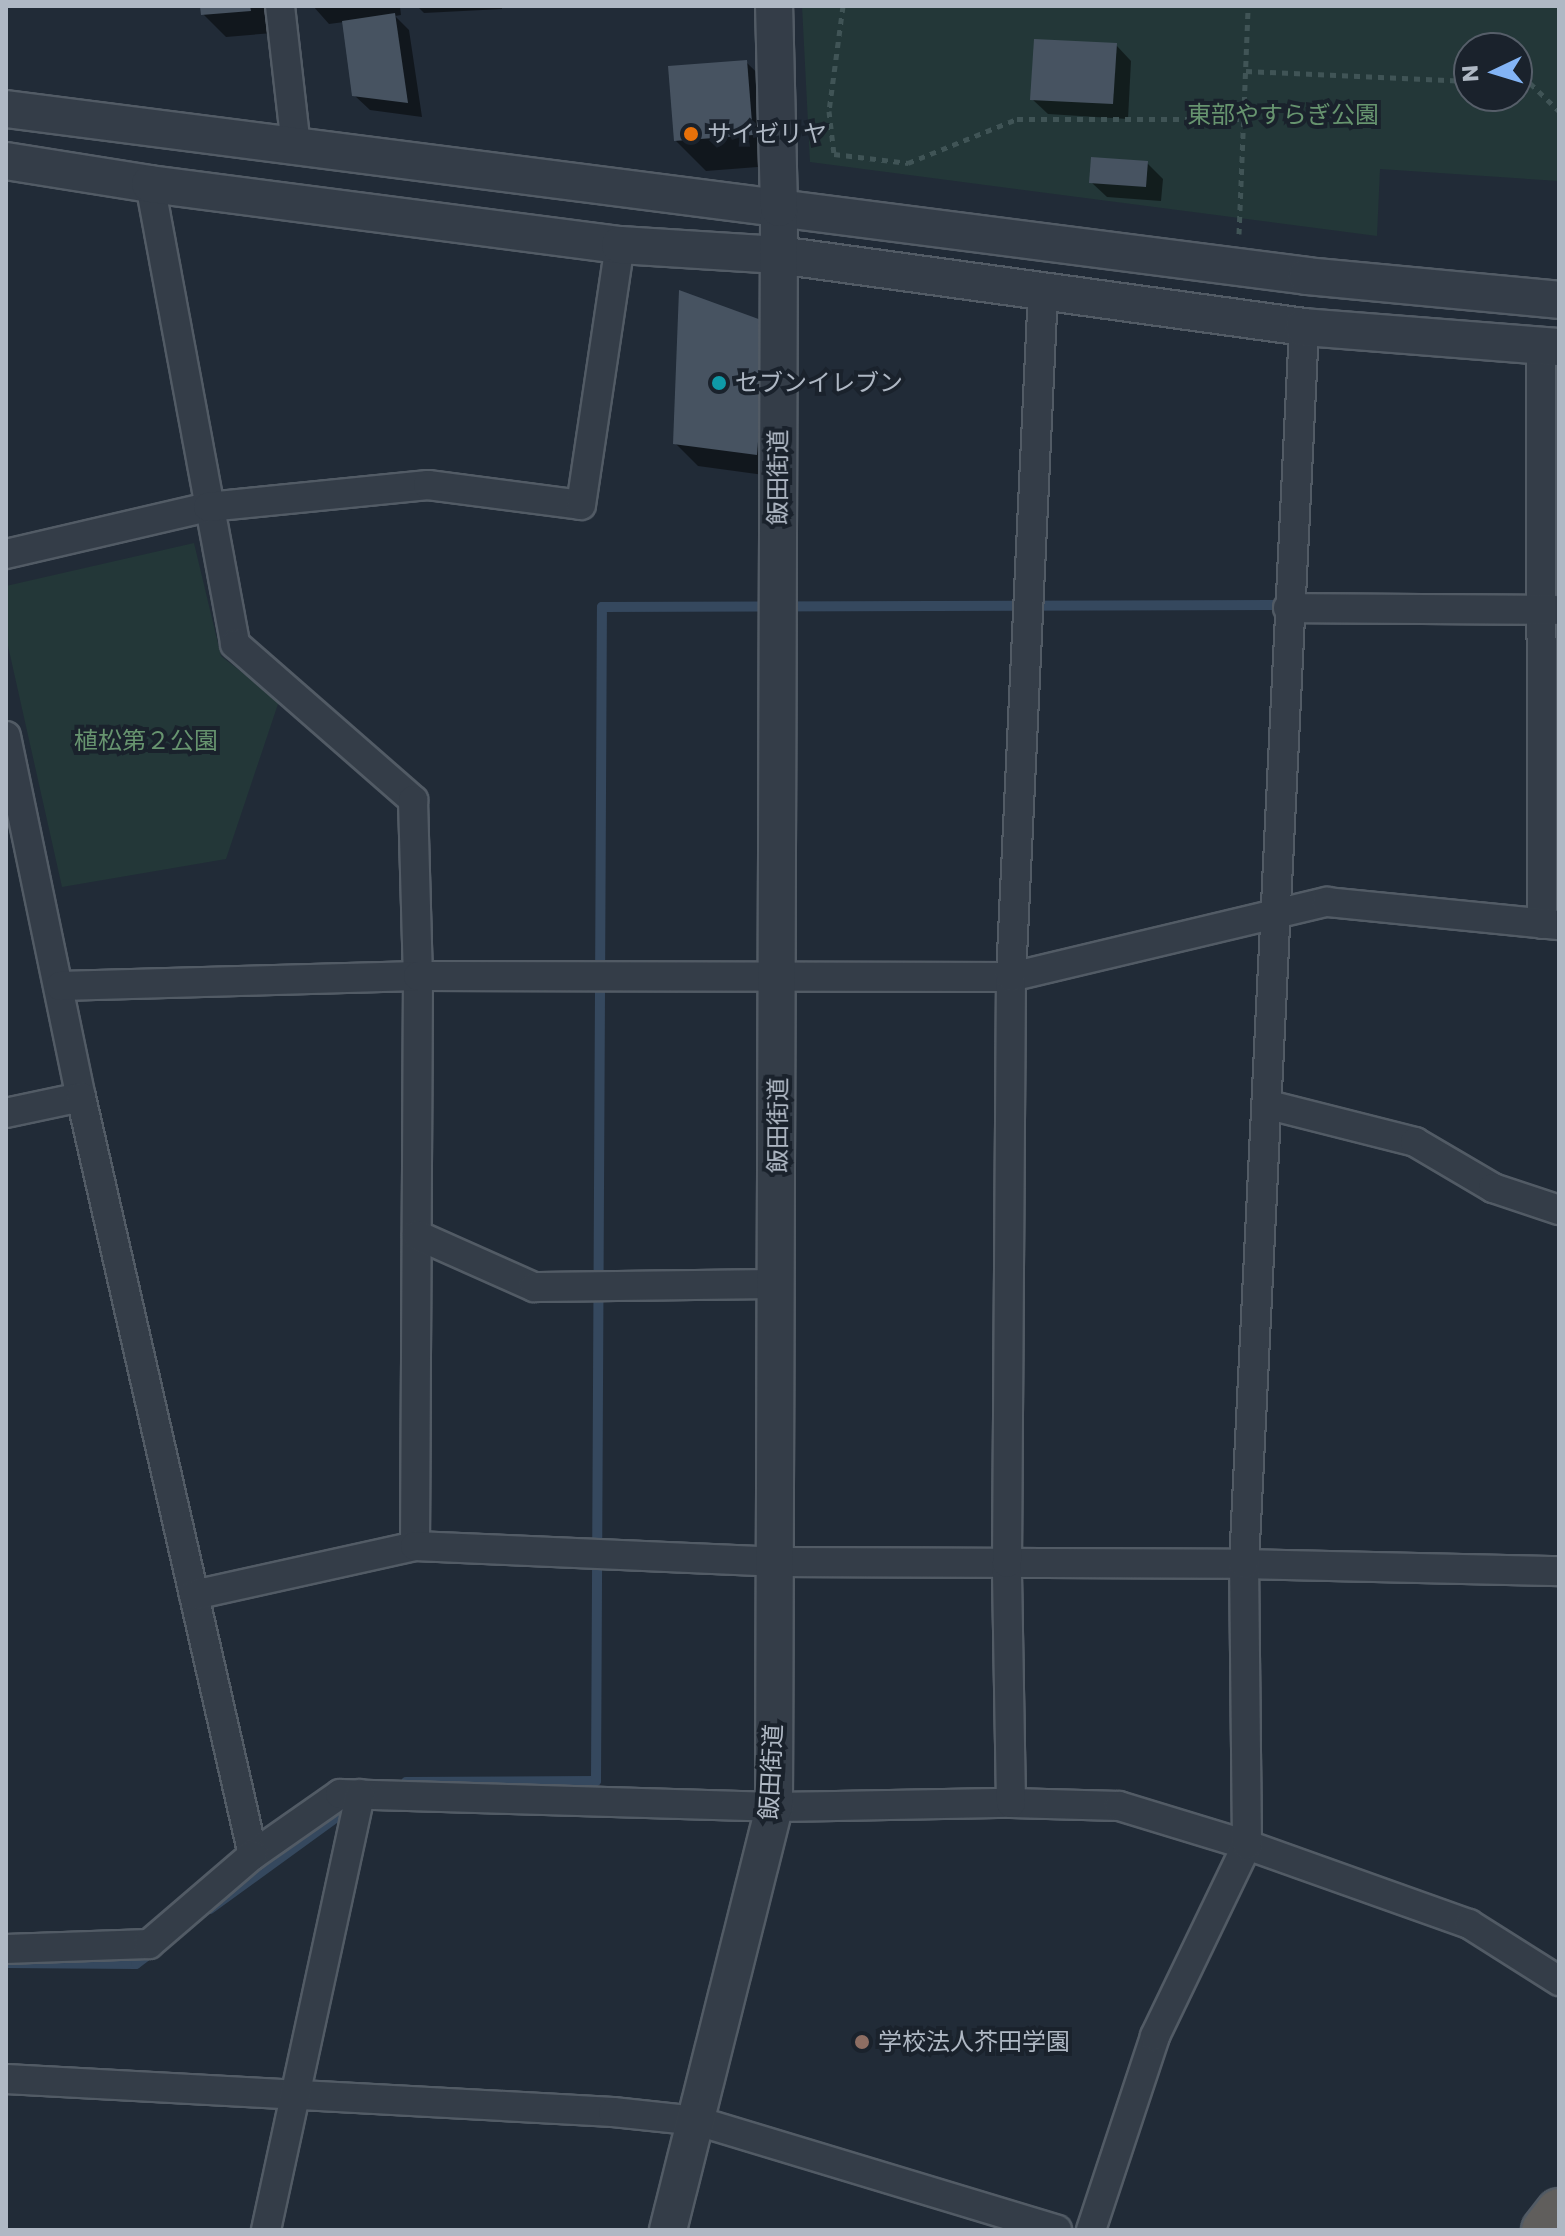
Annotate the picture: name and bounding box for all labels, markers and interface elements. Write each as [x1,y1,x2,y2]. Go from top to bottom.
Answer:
north arrow [1453,32,1533,112]
text: N [1455,64,1487,83]
park label: 東部やすらぎ公園 [1187,101,1379,129]
place label: サイゼリヤ [707,120,827,148]
marker: サイゼリヤ [682,125,700,143]
place label: セブンイレブン [735,369,903,397]
marker: セブンイレブン [710,374,728,392]
street label: 飯田街道 [764,429,792,525]
park label: 植松第２公園 [74,727,218,755]
street label: 飯田街道 [764,1077,792,1173]
street label: 飯田街道 [754,1723,788,1821]
place label: 学校法人芥田学園 [878,2028,1070,2056]
marker: 学校法人芥田学園 [853,2033,871,2051]

